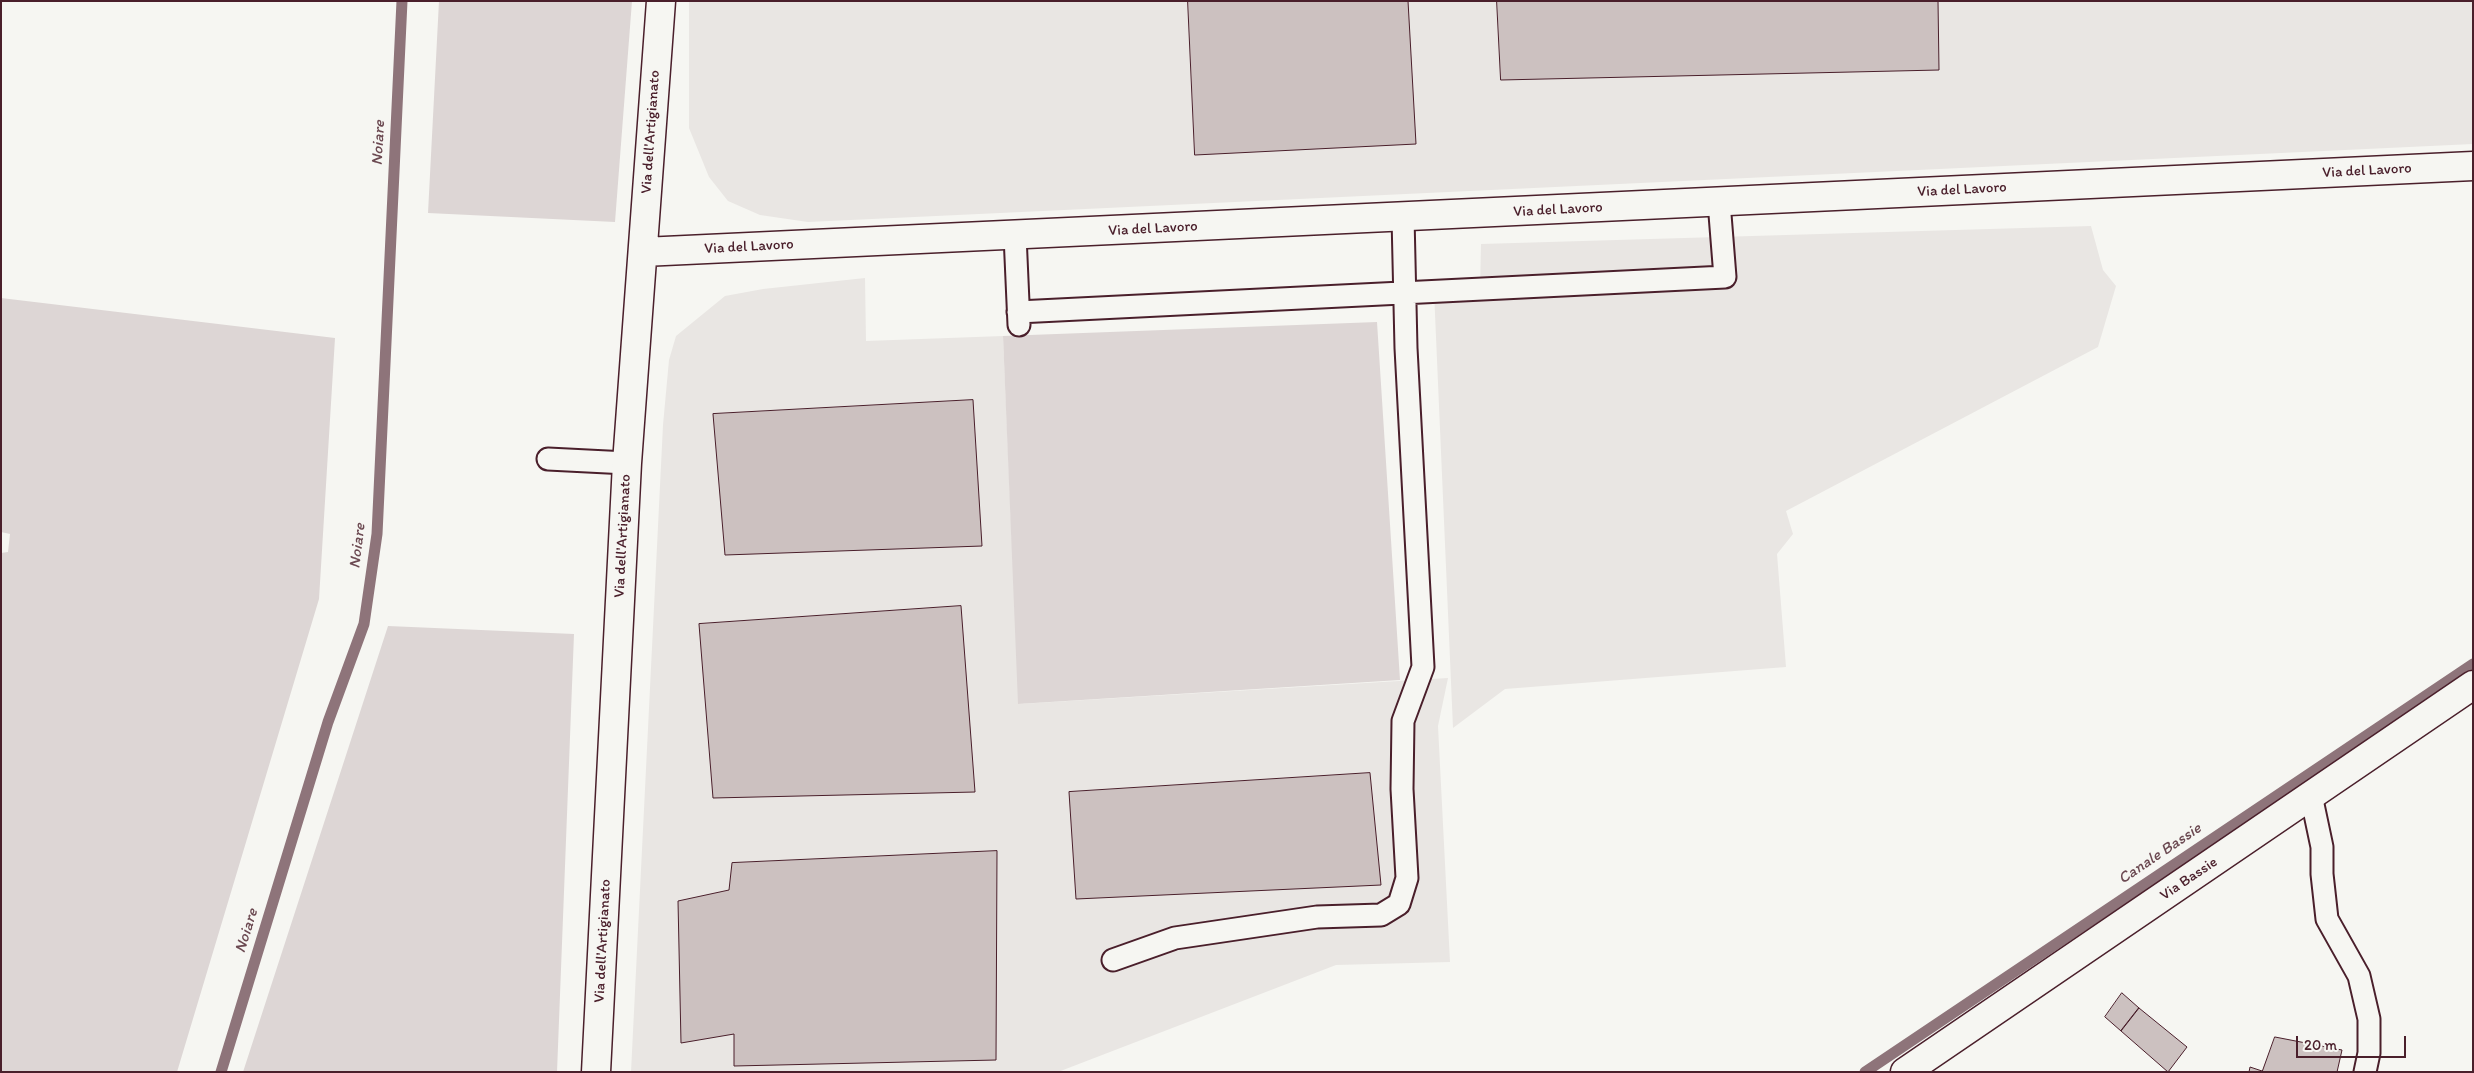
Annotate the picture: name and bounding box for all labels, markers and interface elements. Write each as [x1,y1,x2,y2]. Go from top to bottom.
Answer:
street label: Via dell'Artigianato [638,70,664,194]
water label: Noiare [368,120,390,166]
street label: Via del Lavoro [2322,160,2412,182]
street label: Via del Lavoro [1917,179,2007,201]
street label: Via del Lavoro [1513,199,1603,221]
street label: Via del Lavoro [1108,218,1198,240]
street label: Via del Lavoro [704,236,794,258]
street label: Via dell'Artigianato [611,474,635,598]
water label: Noiare [346,522,370,570]
water label: Canale Bassie [2115,819,2205,889]
street label: Via Bassie [2157,853,2221,905]
street label: Via dell'Artigianato [591,879,615,1003]
water label: Noiare [231,906,263,956]
scale bar [2299,1026,2409,1058]
text: 20 m [2304,1036,2337,1054]

